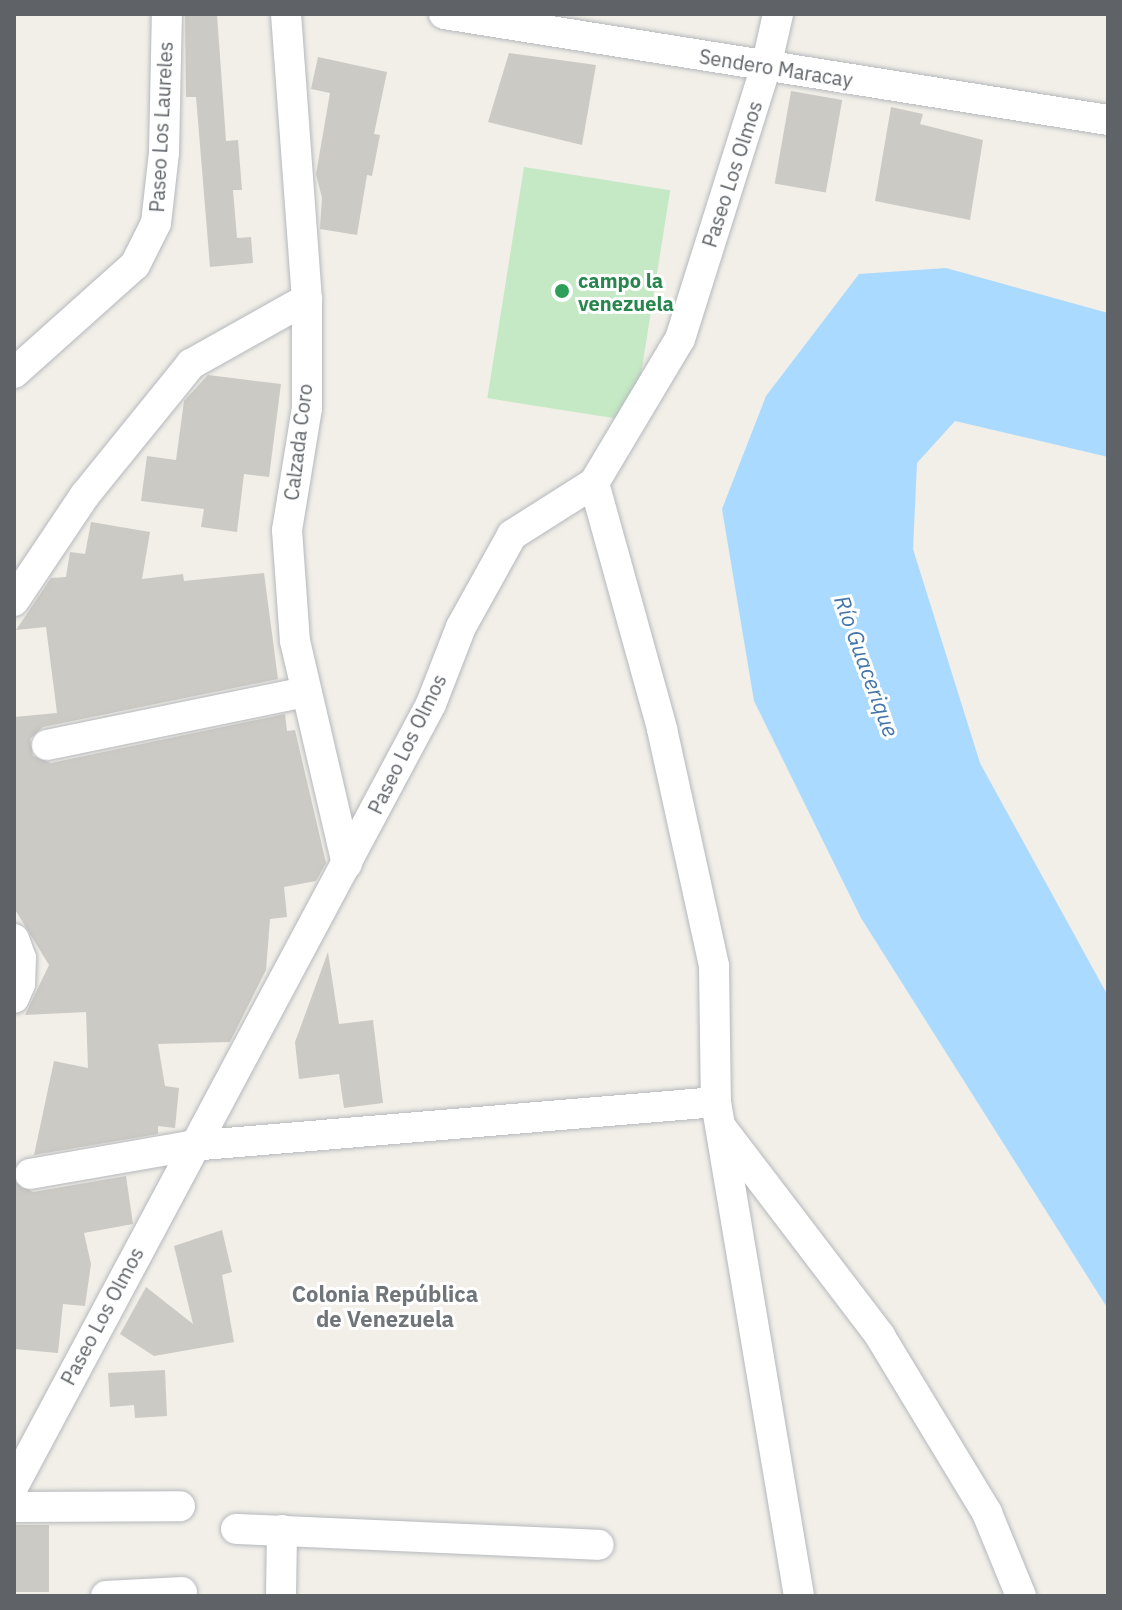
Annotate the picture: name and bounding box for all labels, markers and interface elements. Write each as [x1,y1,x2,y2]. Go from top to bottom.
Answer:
street label: Paseo Los Laureles [145,41,177,213]
street label: Sendero Maracay [697,44,855,92]
street label: Paseo Los Olmos [697,98,767,250]
place label: campo la venezuela [578,268,674,315]
marker: campo la venezuela [553,282,571,300]
street label: Calzada Coro [279,382,317,502]
water label: Río Guacerique [829,592,905,740]
street label: Paseo Los Olmos [363,670,451,818]
street label: Paseo Los Olmos [56,1243,148,1389]
district label: Colonia República de Venezuela [292,1280,478,1332]

